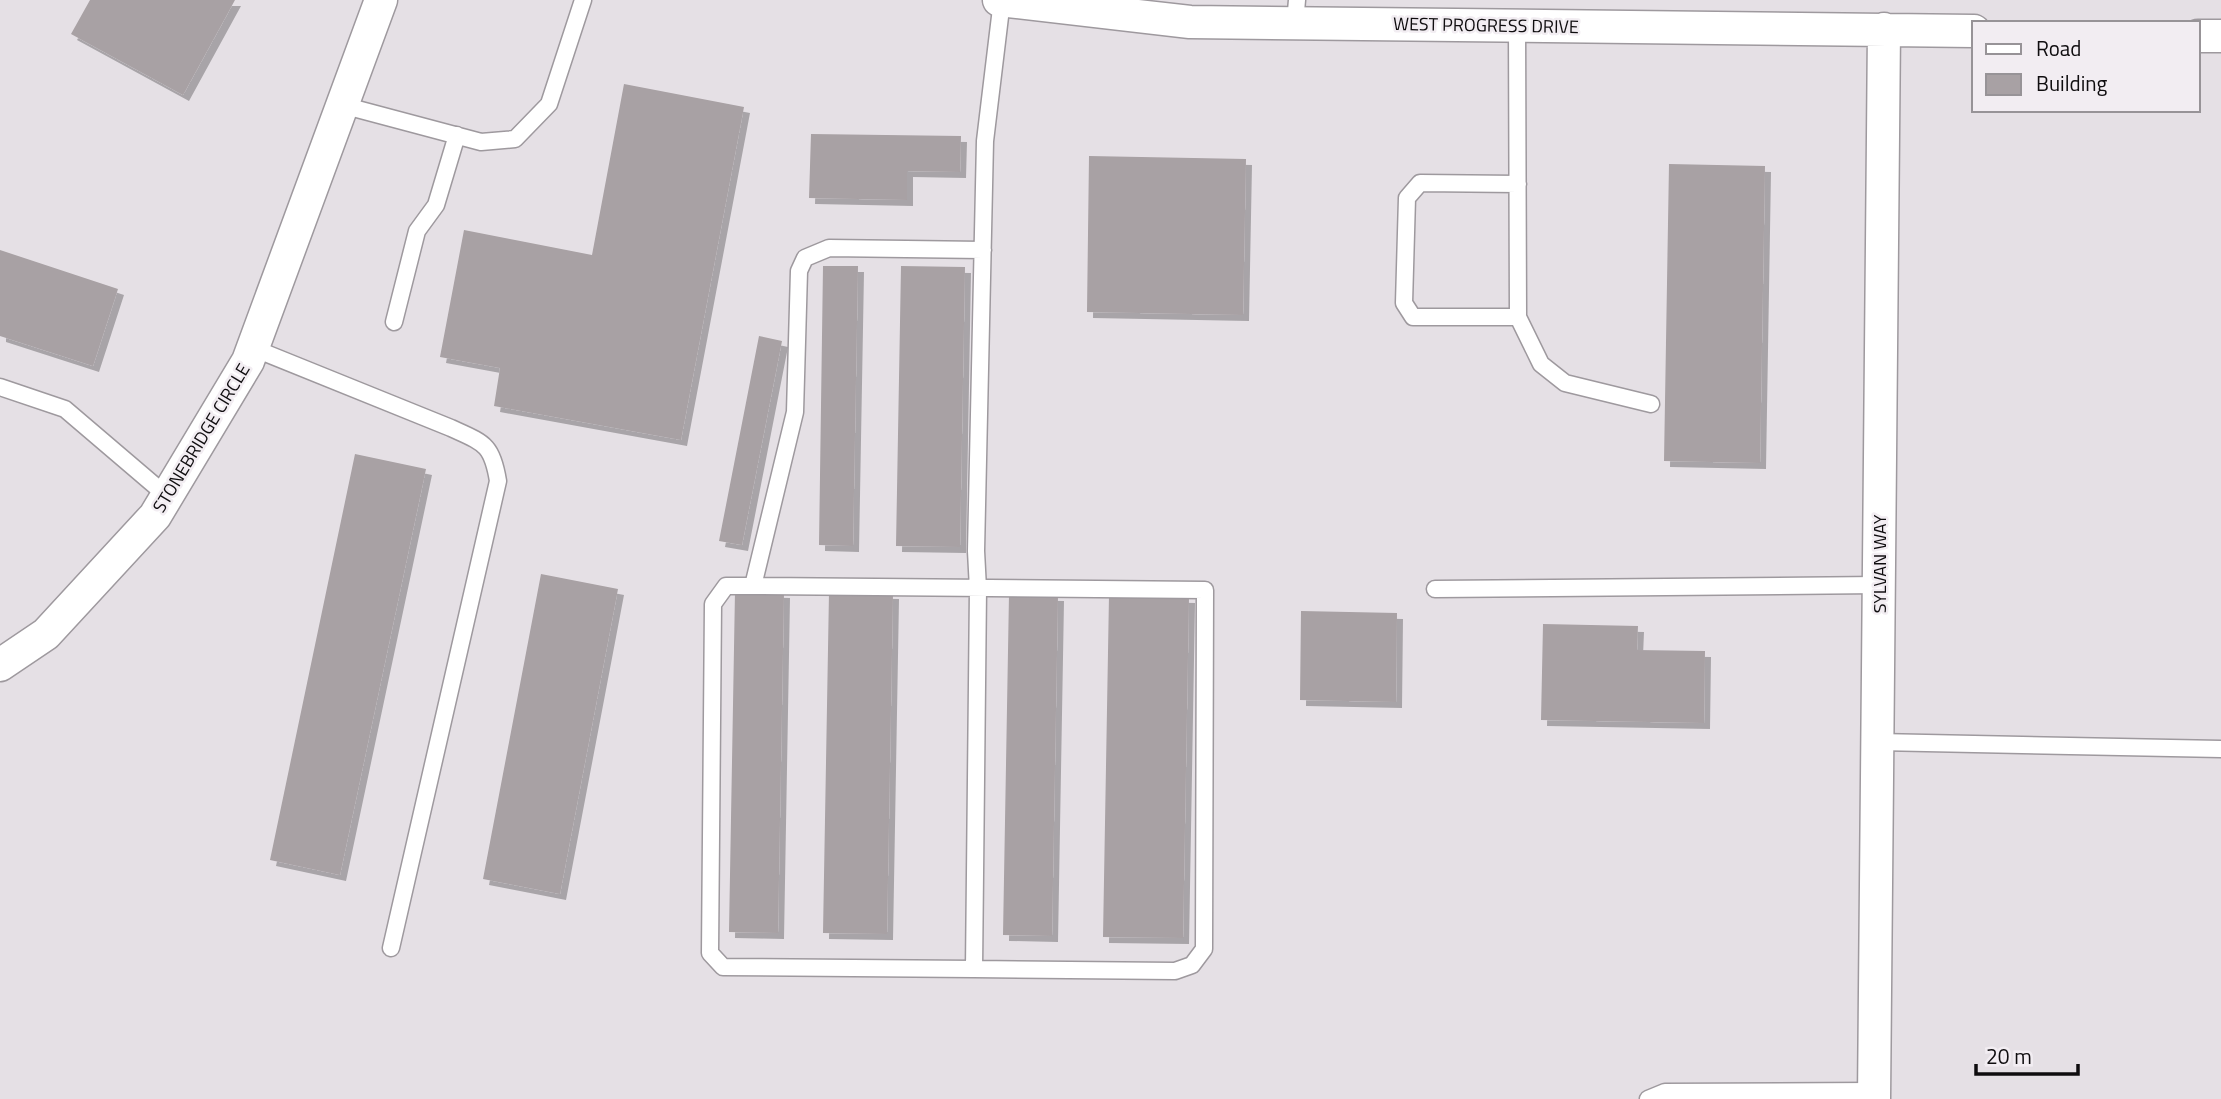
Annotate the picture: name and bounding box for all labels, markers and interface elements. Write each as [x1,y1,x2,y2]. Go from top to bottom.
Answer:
street label: WEST PROGRESS DRIVE [1393,10,1579,40]
legend [1972,21,2200,112]
text: Road [2036,32,2081,64]
text: Building [2036,67,2108,99]
street label: STONEBRIDGE CIRCLE [146,358,256,518]
street label: SYLVAN WAY [1866,514,1893,613]
scale bar [1976,1032,2078,1076]
text: 20 m [1986,1040,2032,1072]

